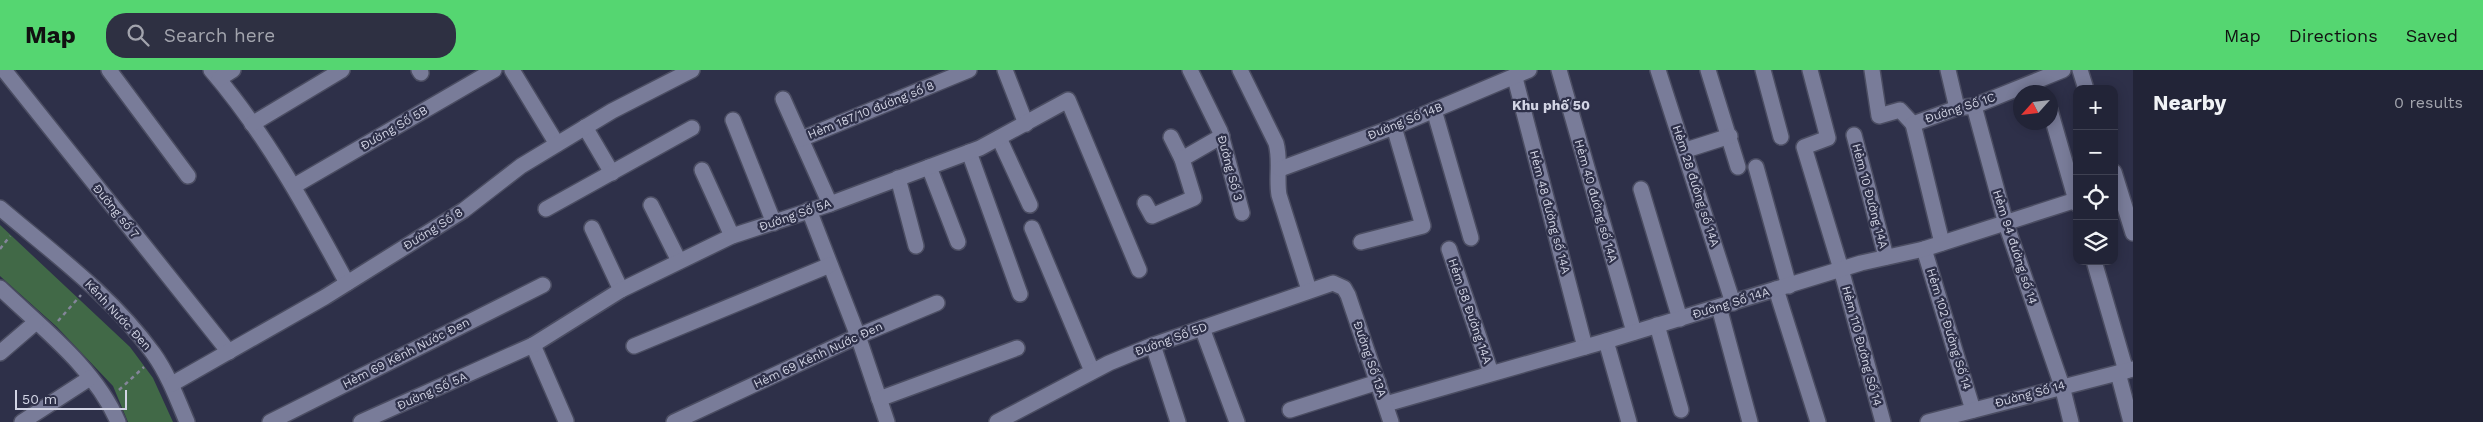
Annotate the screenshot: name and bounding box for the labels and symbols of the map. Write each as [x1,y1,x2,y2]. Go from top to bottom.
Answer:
street label: Hẻm 187/10 đường số 8 [806,78,936,142]
north arrow [2013,85,2058,130]
street label: Đường Số 1C [1923,90,1997,126]
district label: Khu phố 50 [1512,97,1590,113]
street label: Đường Số 14B [1365,99,1445,142]
street label: Đường Số 5B [358,103,430,153]
street label: Hẻm 28 đường số 14A [1670,123,1722,249]
street label: Đường Số 3 [1215,134,1245,202]
street label: Hẻm 40 đường số 14A [1572,138,1620,264]
street label: Hẻm 10 Đường 14A [1849,142,1891,250]
street label: Hẻm 48 đường số 14A [1527,149,1573,275]
street label: Đường số 7 [90,181,142,241]
street label: Hẻm 94 đường số 14 [1990,188,2040,306]
street label: Đường Số 5A [757,196,833,234]
street label: Đường Số 8 [401,205,465,253]
street label: Hẻm 58 Đường 14A [1445,256,1495,366]
street label: Hẻm 102 Đường Số 14 [1924,267,1974,391]
street label: Kênh Nước Đen [82,277,154,353]
street label: Hẻm 110 Đường Số 14 [1839,284,1885,408]
street label: Đường Số 14A [1691,285,1771,321]
street label: Hẻm 69 Kênh Nước Đen [340,315,472,391]
street label: Hẻm 69 Kênh Nước Đen [751,319,885,391]
street label: Đường Số 5D [1133,319,1209,359]
street label: Đường Số 13A [1350,319,1390,399]
street label: Đường Số 5A [395,369,469,413]
street label: Đường Số 14 [1993,378,2067,410]
scale bar [15,387,128,410]

